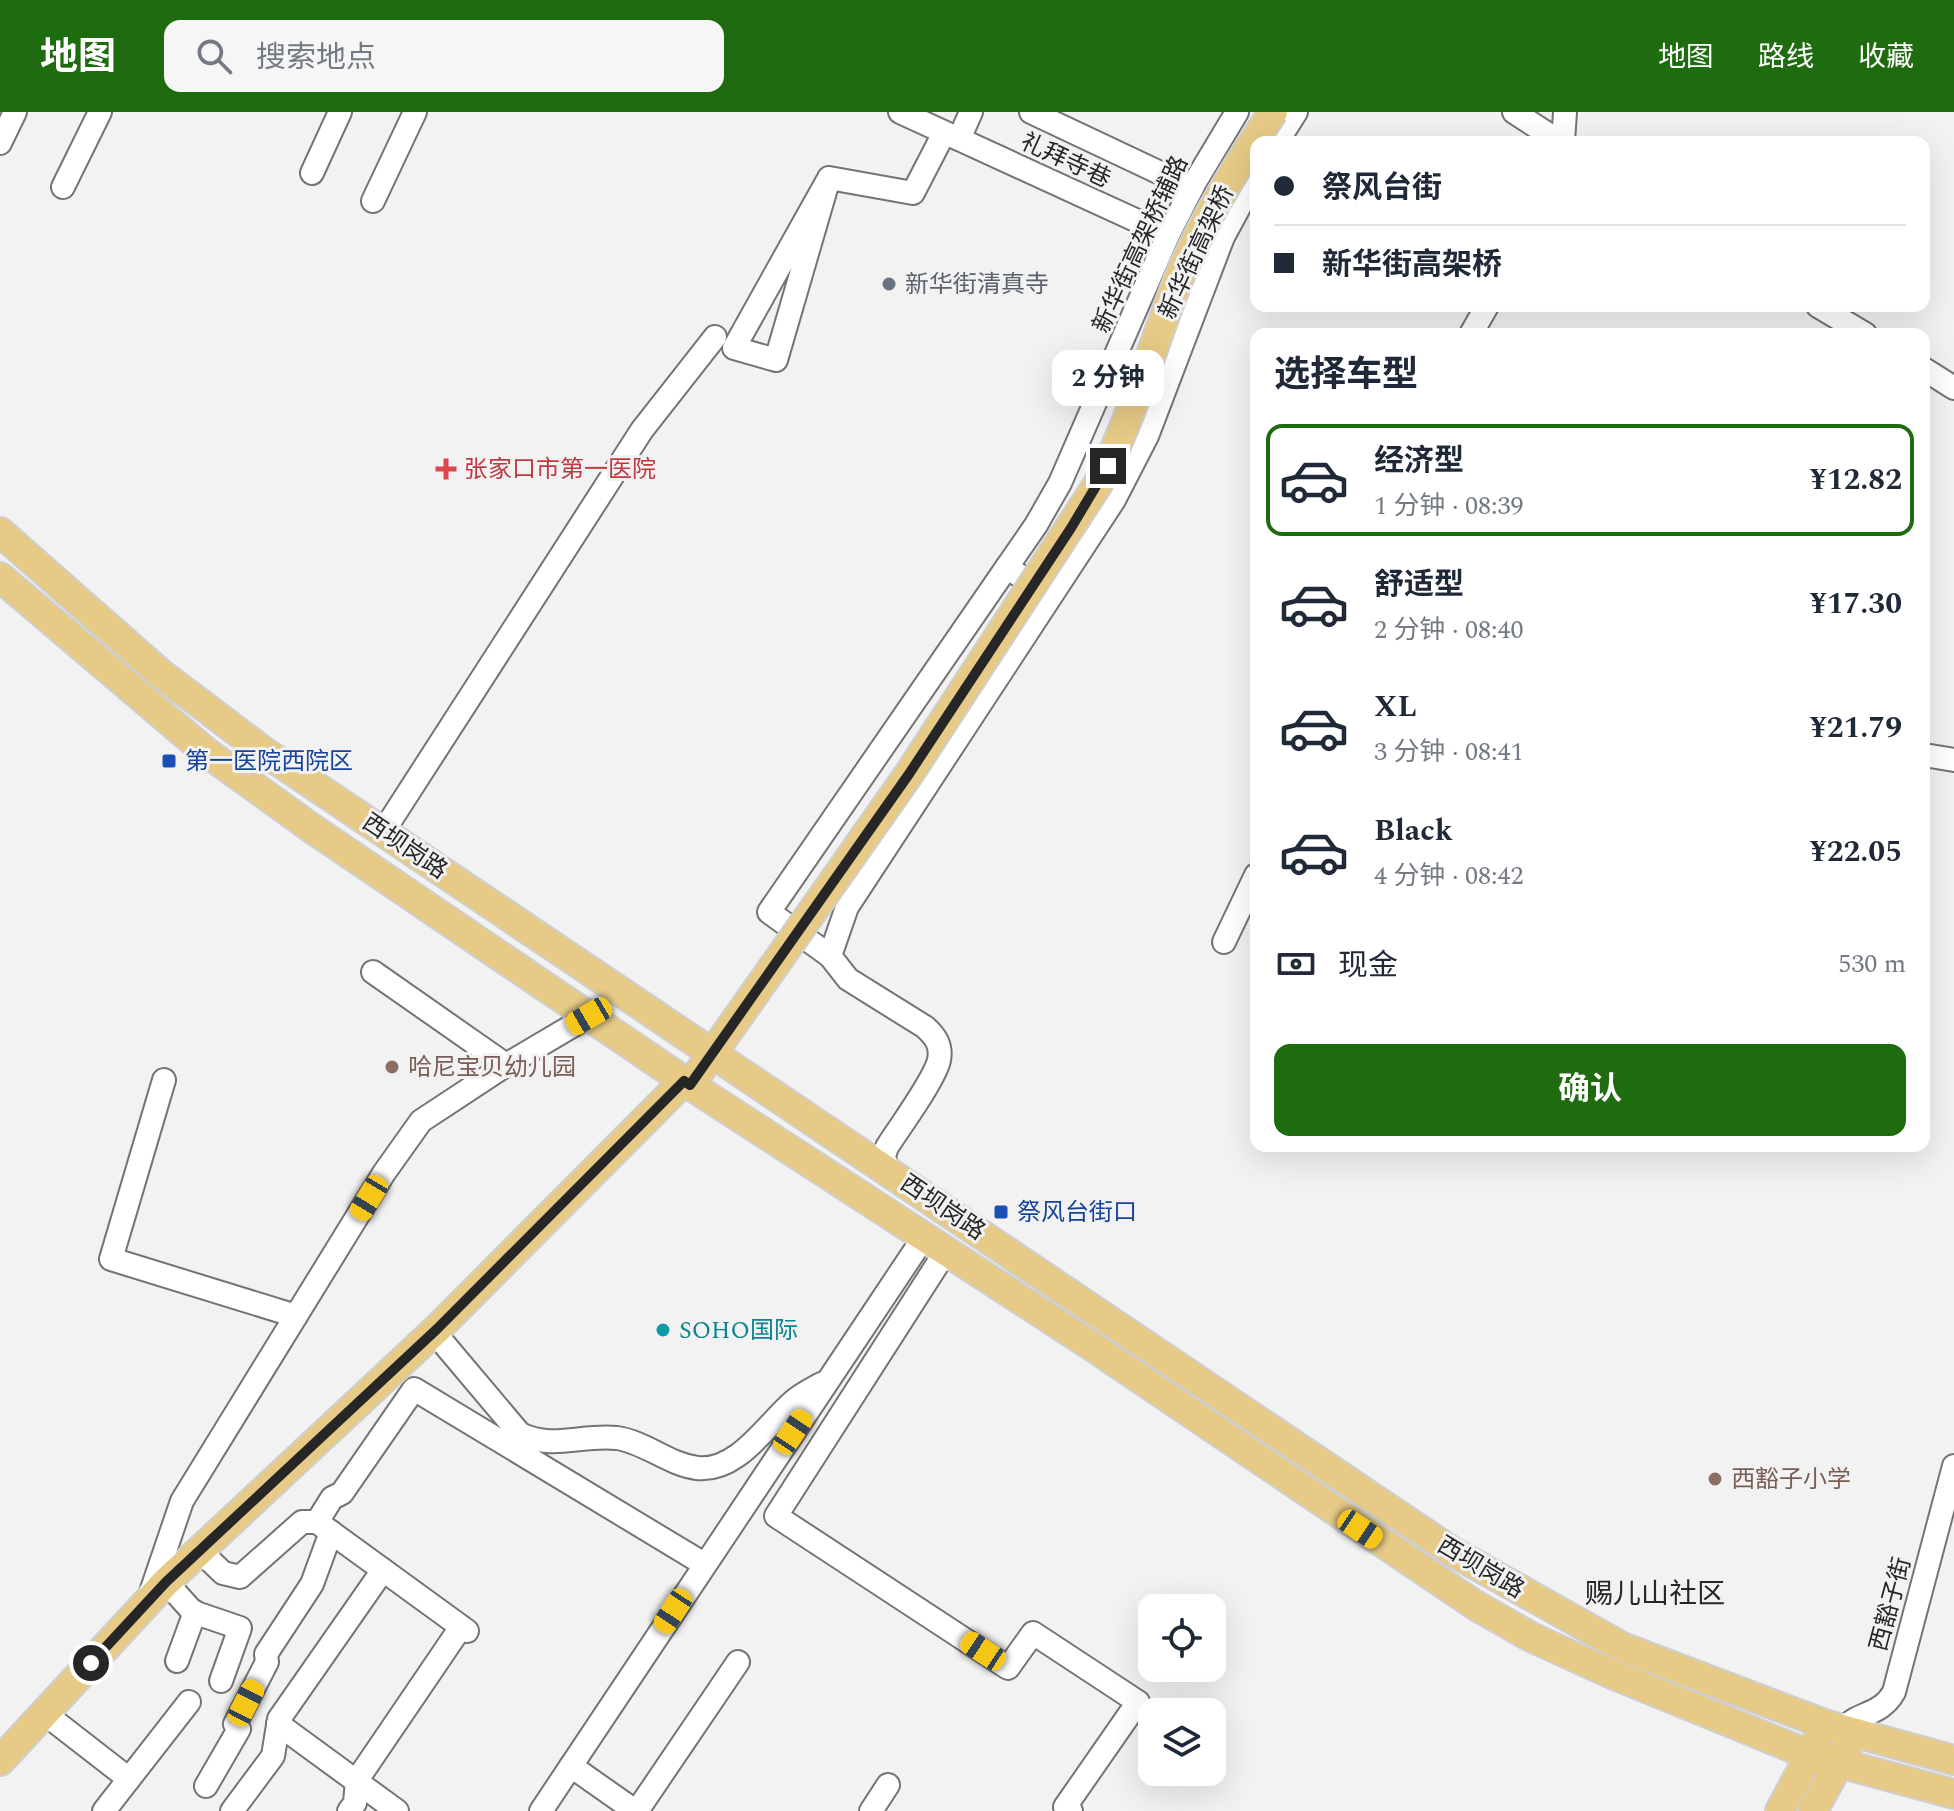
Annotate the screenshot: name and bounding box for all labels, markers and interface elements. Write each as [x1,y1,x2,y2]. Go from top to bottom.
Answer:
search box [164,20,724,92]
text: 地图 [40,29,116,87]
icon: search [192,34,236,78]
text: 搜索地点 [256,35,376,81]
text: 地图 [1658,36,1714,79]
text: 路线 [1758,36,1814,79]
text: 收藏 [1858,36,1914,79]
street label: 礼拜寺巷 [1014,124,1117,198]
street label: 新华街高架桥辅路 [1084,150,1198,339]
text: 祭风台街 [1322,165,1442,211]
street label: 新华街高架桥 [1150,180,1244,325]
text: 新华街高架桥 [1322,242,1502,288]
place label: 新华街清真寺 [905,267,1049,303]
marker: 新华街清真寺 [880,275,898,293]
text: 选择车型 [1274,348,1418,403]
callout: 2 分钟 [1052,350,1164,406]
text: 2 分钟 [1071,358,1145,398]
text: 经济型 [1374,438,1464,484]
icon: car [1278,444,1350,516]
route end [1090,448,1126,484]
place label: 张家口市第一医院 [464,452,656,488]
text: ¥12.82 [1810,457,1902,503]
marker: 张家口市第一医院 [435,458,457,480]
text: 1 分钟 · 08:39 [1374,486,1524,526]
text: 舒适型 [1374,562,1464,608]
icon: car [1278,568,1350,640]
text: ¥17.30 [1810,581,1902,627]
text: 2 分钟 · 08:40 [1374,610,1524,650]
text: XL [1374,684,1417,730]
icon: car [1278,692,1350,764]
text: ¥21.79 [1810,705,1902,751]
text: 3 分钟 · 08:41 [1374,732,1524,772]
place label: 第一医院西院区 [185,744,353,780]
marker: 第一医院西院区 [160,752,178,770]
street label: 西坝岗路 [355,805,454,889]
text: Black [1374,808,1453,854]
icon: car [1278,816,1350,888]
text: ¥22.05 [1810,829,1902,875]
text: 4 分钟 · 08:42 [1374,856,1524,896]
icon: cash [1274,942,1318,986]
text: 现金 [1338,943,1398,989]
text: 530 m [1838,944,1906,984]
car [562,994,616,1038]
button: 确认 [1274,1044,1906,1136]
place label: 哈尼宝贝幼儿园 [408,1050,576,1086]
marker: 哈尼宝贝幼儿园 [383,1058,401,1076]
street label: 西坝岗路 [893,1166,992,1250]
car [346,1171,392,1225]
place label: 祭风台街口 [1017,1195,1137,1231]
marker: 祭风台街口 [992,1203,1010,1221]
place label: SOHO国际 [679,1313,798,1349]
marker: SOHO国际 [654,1321,672,1339]
car [770,1405,816,1459]
place label: 西豁子小学 [1731,1462,1851,1498]
marker: 西豁子小学 [1706,1470,1724,1488]
car [1333,1506,1387,1552]
street label: 西坝岗路 [1430,1528,1531,1608]
street label: 西豁子街 [1861,1553,1921,1655]
district label: 赐儿山社区 [1585,1573,1725,1616]
car [650,1584,696,1638]
map controls [1138,1594,1226,1786]
button: locate [1138,1594,1226,1682]
car [956,1628,1010,1674]
route start [73,1645,109,1681]
car [224,1676,268,1730]
button: layers [1138,1698,1226,1786]

